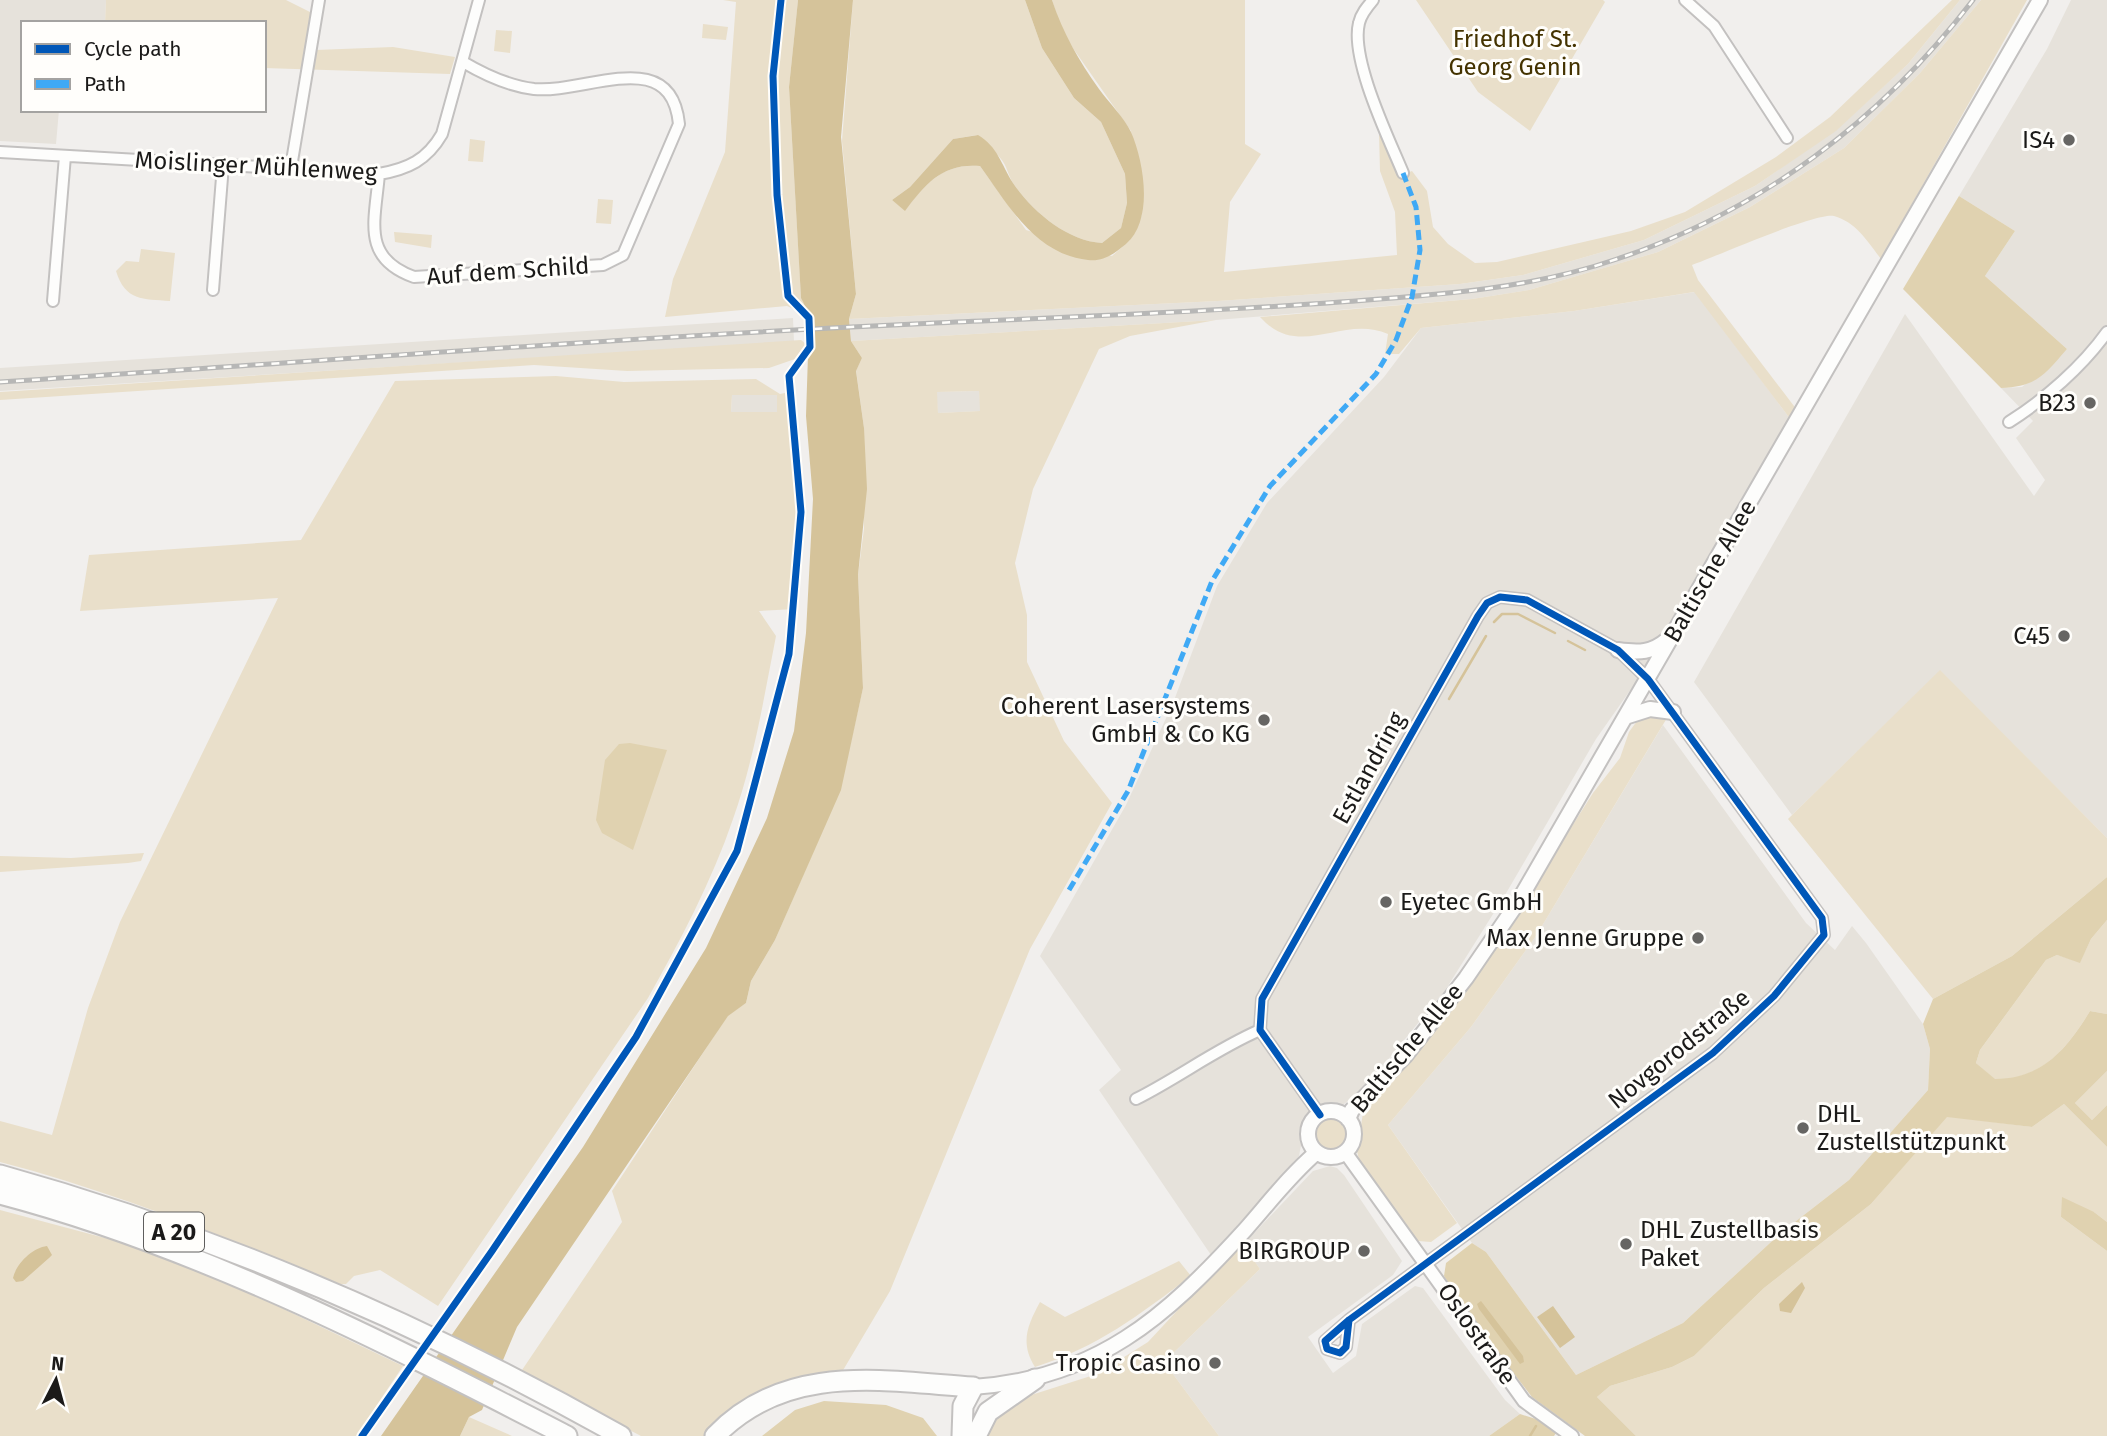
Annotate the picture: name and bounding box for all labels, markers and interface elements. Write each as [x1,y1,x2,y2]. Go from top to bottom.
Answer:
legend [21,21,266,112]
park label: Friedhof St. Georg Genin [1448,25,1582,81]
text: Cycle path [84,36,182,62]
text: Path [84,71,126,97]
place label: IS4 [2022,126,2055,154]
marker: IS4 [2061,132,2077,148]
street label: Moislinger Mühlenweg [134,146,379,186]
street label: Auf dem Schild [426,251,590,291]
place label: B23 [2038,389,2076,417]
marker: B23 [2082,395,2098,411]
street label: Baltische Allee [1658,495,1762,647]
place label: C45 [2013,622,2050,650]
marker: C45 [2056,628,2072,644]
place label: Coherent Lasersystems GmbH & Co KG [1001,692,1250,748]
street label: Estlandring [1327,707,1411,829]
marker: Coherent Lasersystems GmbH & Co KG [1256,712,1272,728]
place label: Eyetec GmbH [1400,888,1543,916]
marker: Eyetec GmbH [1378,894,1394,910]
place label: Max Jenne Gruppe [1486,924,1684,952]
marker: Max Jenne Gruppe [1690,930,1706,946]
street label: Baltische Allee [1345,978,1469,1118]
street label: Novgorodstraße [1603,983,1755,1115]
place label: DHL Zustellstützpunkt [1817,1100,2006,1156]
marker: DHL Zustellstützpunkt [1795,1120,1811,1136]
road number: A 20 [144,1212,204,1252]
place label: DHL Zustellbasis Paket [1640,1216,1819,1272]
marker: DHL Zustellbasis Paket [1618,1236,1634,1252]
place label: BIRGROUP [1238,1237,1350,1265]
marker: BIRGROUP [1356,1243,1372,1259]
street label: Oslostraße [1432,1278,1522,1390]
north arrow [21,1345,91,1415]
place label: Tropic Casino [1056,1349,1201,1377]
text: N [50,1351,65,1376]
marker: Tropic Casino [1207,1355,1223,1371]

